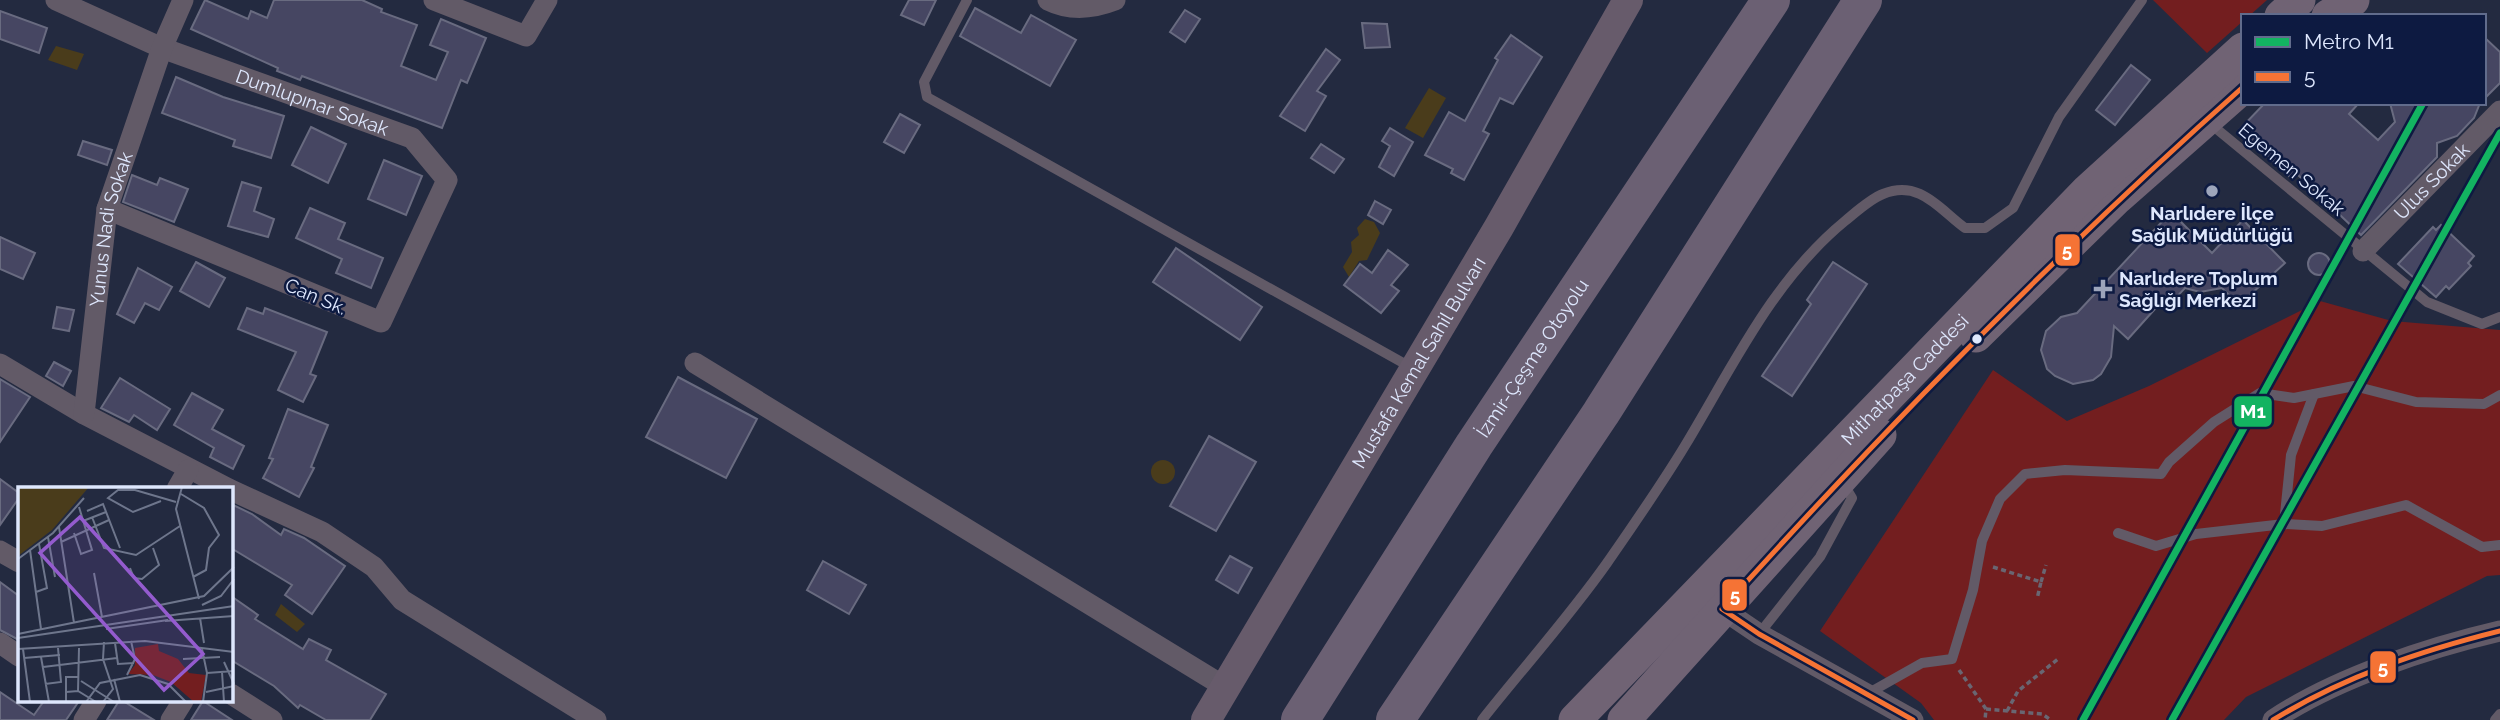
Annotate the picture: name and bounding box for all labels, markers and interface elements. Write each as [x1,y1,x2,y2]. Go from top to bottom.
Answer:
legend [2241,14,2486,105]
text: Metro M1 [2304,29,2394,54]
text: 5 [2304,64,2315,89]
street label: Dumlupınar Sokak [233,65,391,140]
street label: Egemen Sokak [2234,118,2350,220]
street label: Ulus Sokak [2389,138,2474,224]
street label: Yunus Nadi Sokak [85,149,137,308]
marker: Narlıdere İlçe Sağlık Müdürlüğü [2204,183,2220,199]
place label: Narlıdere İlçe Sağlık Müdürlüğü [2131,202,2293,246]
line badge: 5 [2054,233,2081,267]
text: 5 [2062,239,2072,261]
street label: Mustafa Kemal Sahil Bulvarı [1347,253,1490,472]
place label: Narlıdere Toplum Sağlığı Merkezi [2119,267,2278,311]
street label: Can Sk. [282,273,350,319]
street label: İzmir-Çeşme Otoyolu [1471,275,1593,441]
marker: Narlıdere Toplum Sağlığı Merkezi [2093,279,2113,299]
street label: Mithatpaşa Caddesi [1837,310,1973,449]
unlabelled marker [1970,332,1984,346]
line badge: M1 [2233,395,2273,428]
text: M1 [2240,400,2266,422]
inset map [18,487,233,702]
line badge: 5 [1721,578,1748,612]
text: 5 [1730,584,1740,606]
line badge: 5 [2369,650,2397,684]
text: 5 [2378,656,2388,678]

